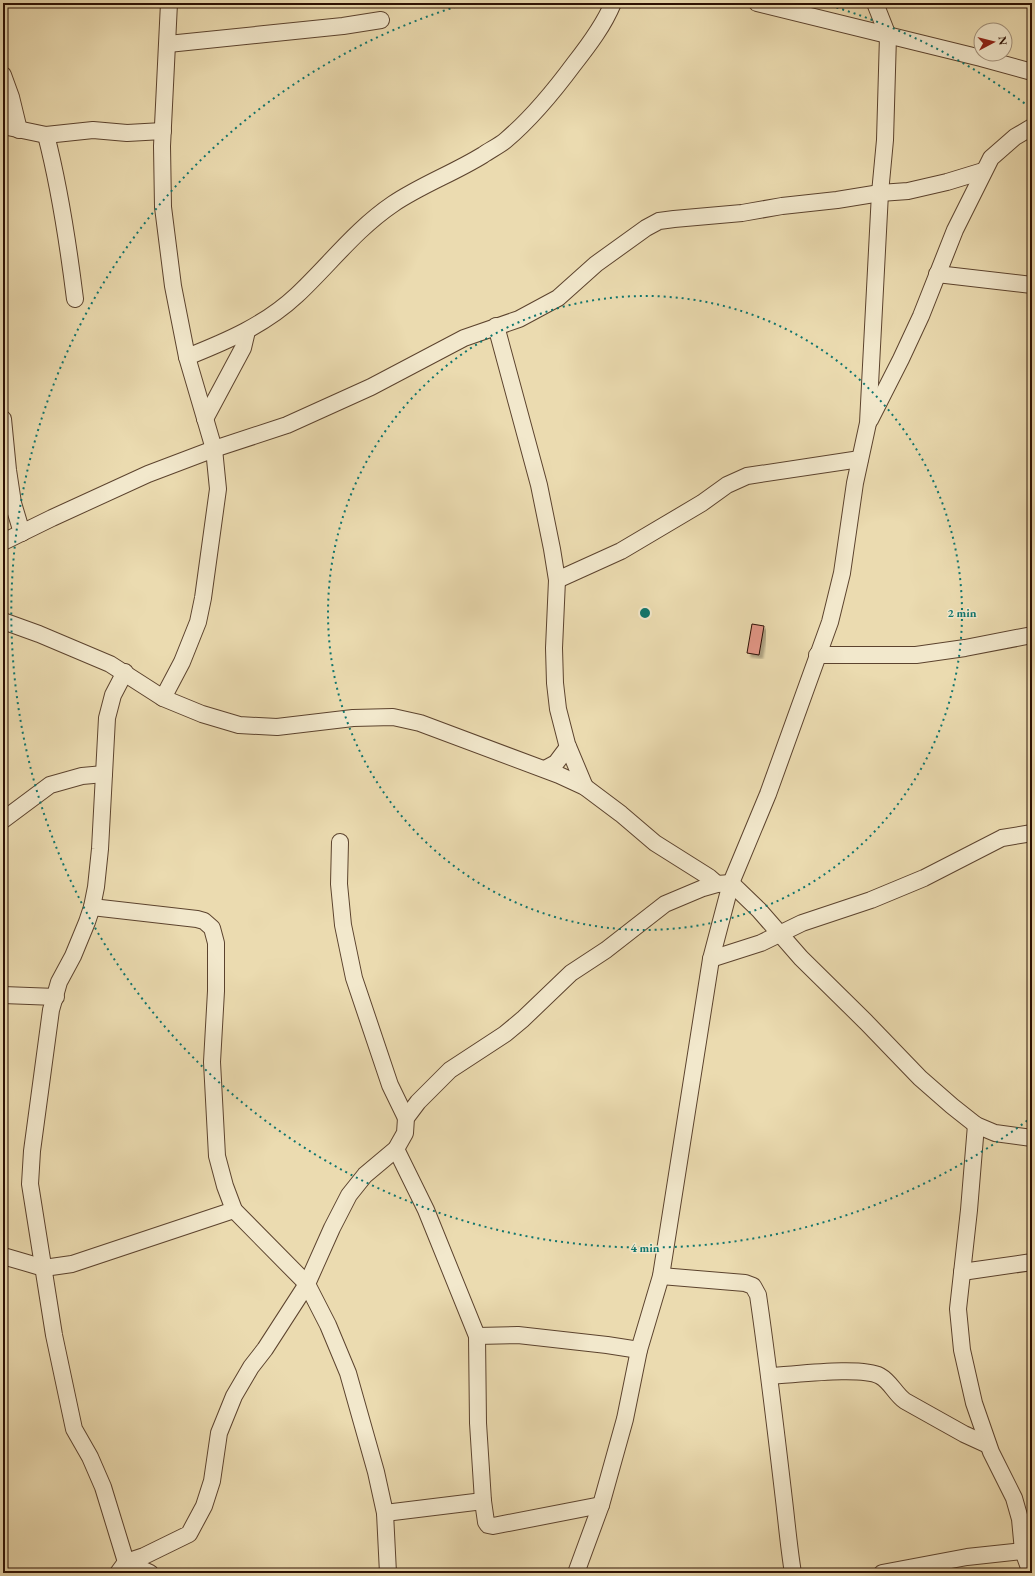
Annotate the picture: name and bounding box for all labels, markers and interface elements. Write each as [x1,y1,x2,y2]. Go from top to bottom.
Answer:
north arrow [973,22,1013,62]
text: N [995,36,1010,46]
text: 2 min [947,605,977,621]
centre of rings [638,606,652,620]
text: 4 min [630,1240,660,1256]

